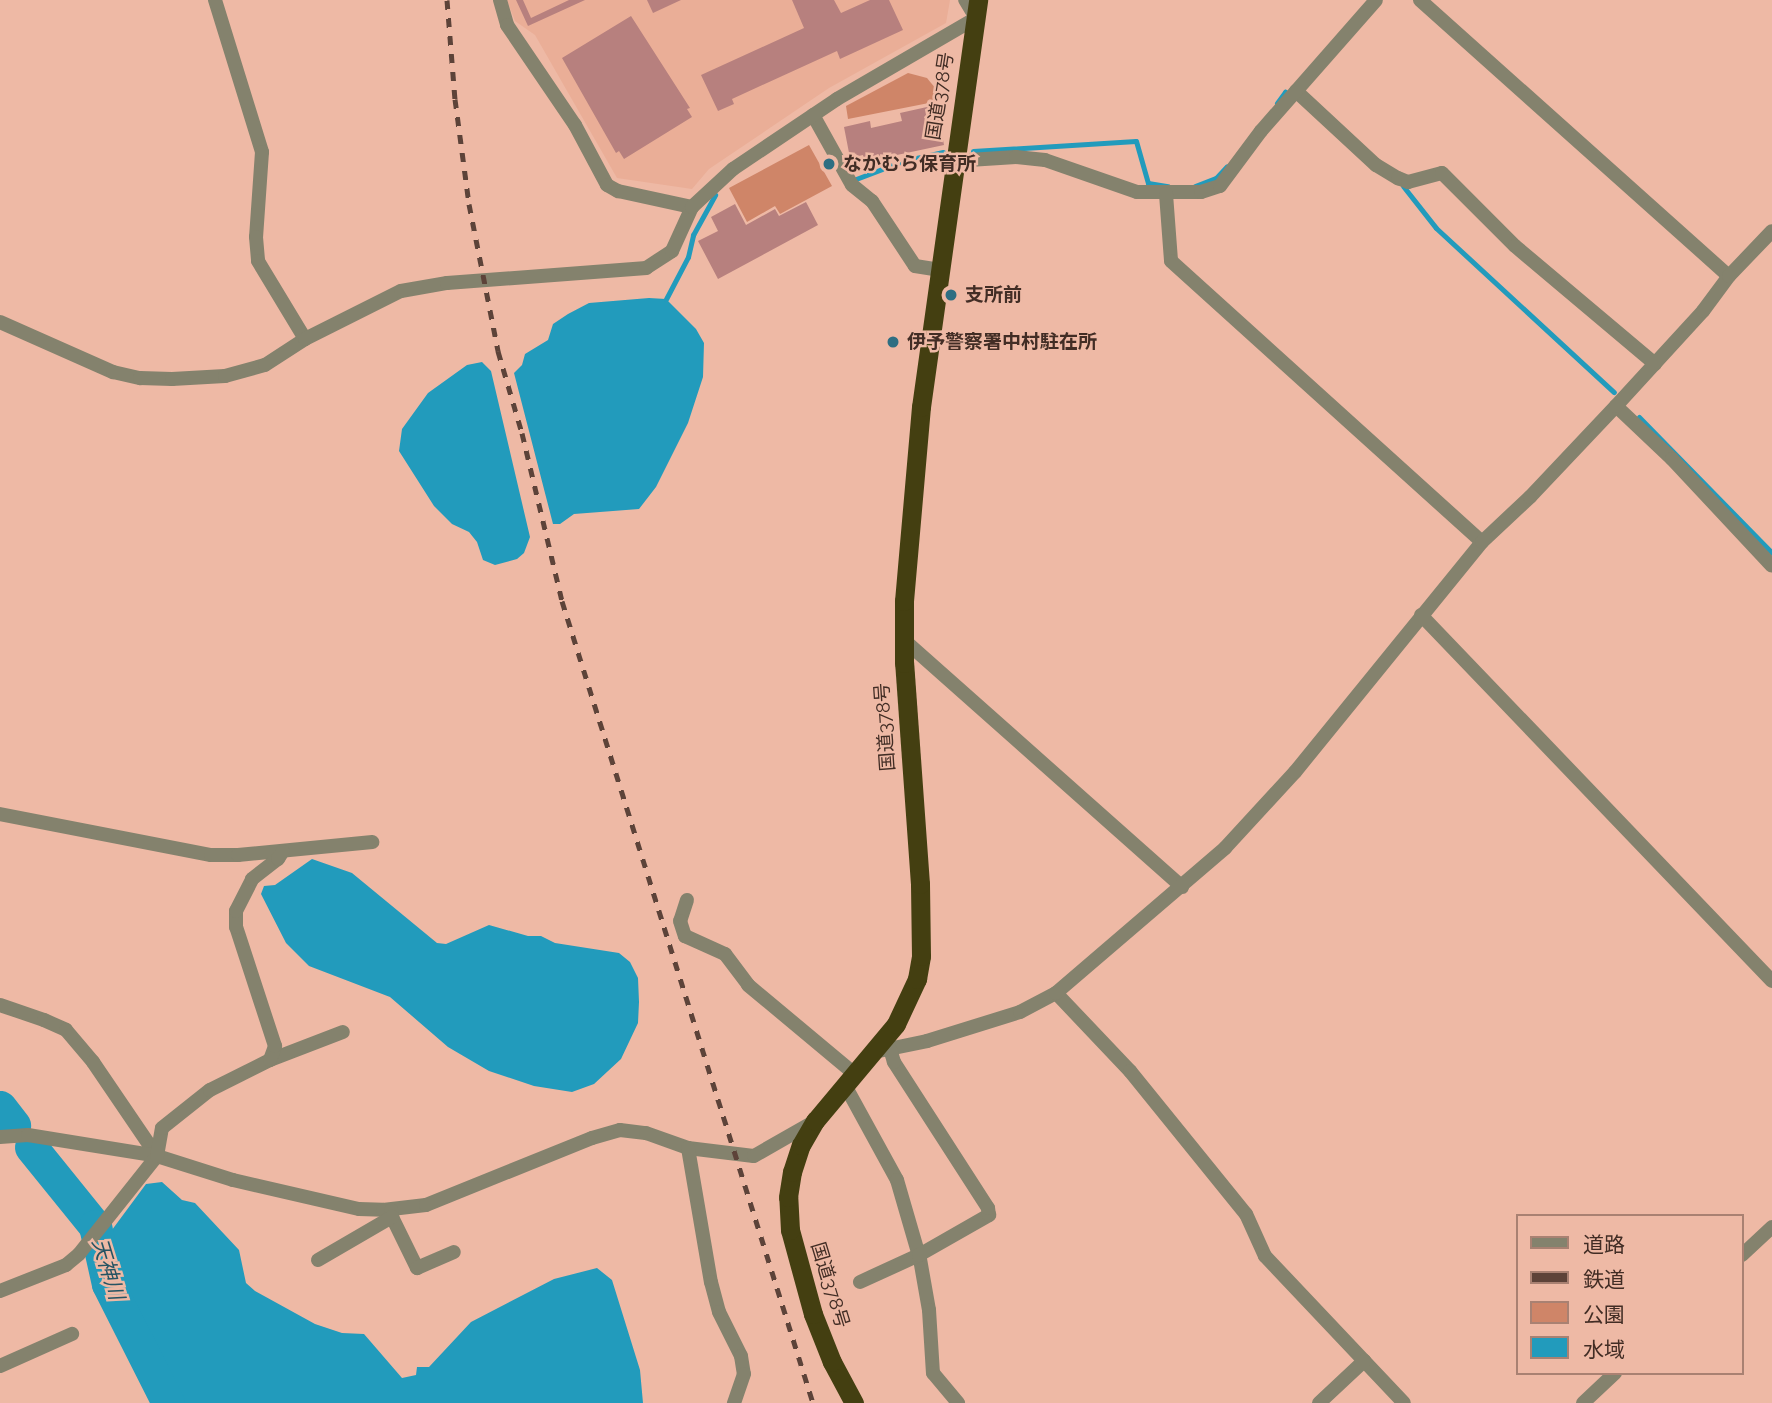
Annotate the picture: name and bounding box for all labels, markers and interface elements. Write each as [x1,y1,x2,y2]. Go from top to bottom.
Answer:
street label: 国道378号 [922,51,958,141]
place label: なかむら保育所 [843,153,976,175]
marker: なかむら保育所 [821,156,837,172]
place label: 支所前 [965,284,1022,306]
marker: 支所前 [943,287,959,303]
place label: 伊予警察署中村駐在所 [907,331,1097,353]
marker: 伊予警察署中村駐在所 [885,334,901,350]
street label: 国道378号 [871,682,899,772]
legend [1516,1214,1744,1375]
text: 道路 [1583,1232,1625,1257]
water label: 天神川 [87,1235,129,1303]
street label: 国道378号 [806,1239,854,1331]
text: 鉄道 [1583,1267,1625,1292]
text: 公園 [1583,1302,1625,1327]
text: 水域 [1583,1337,1625,1362]

